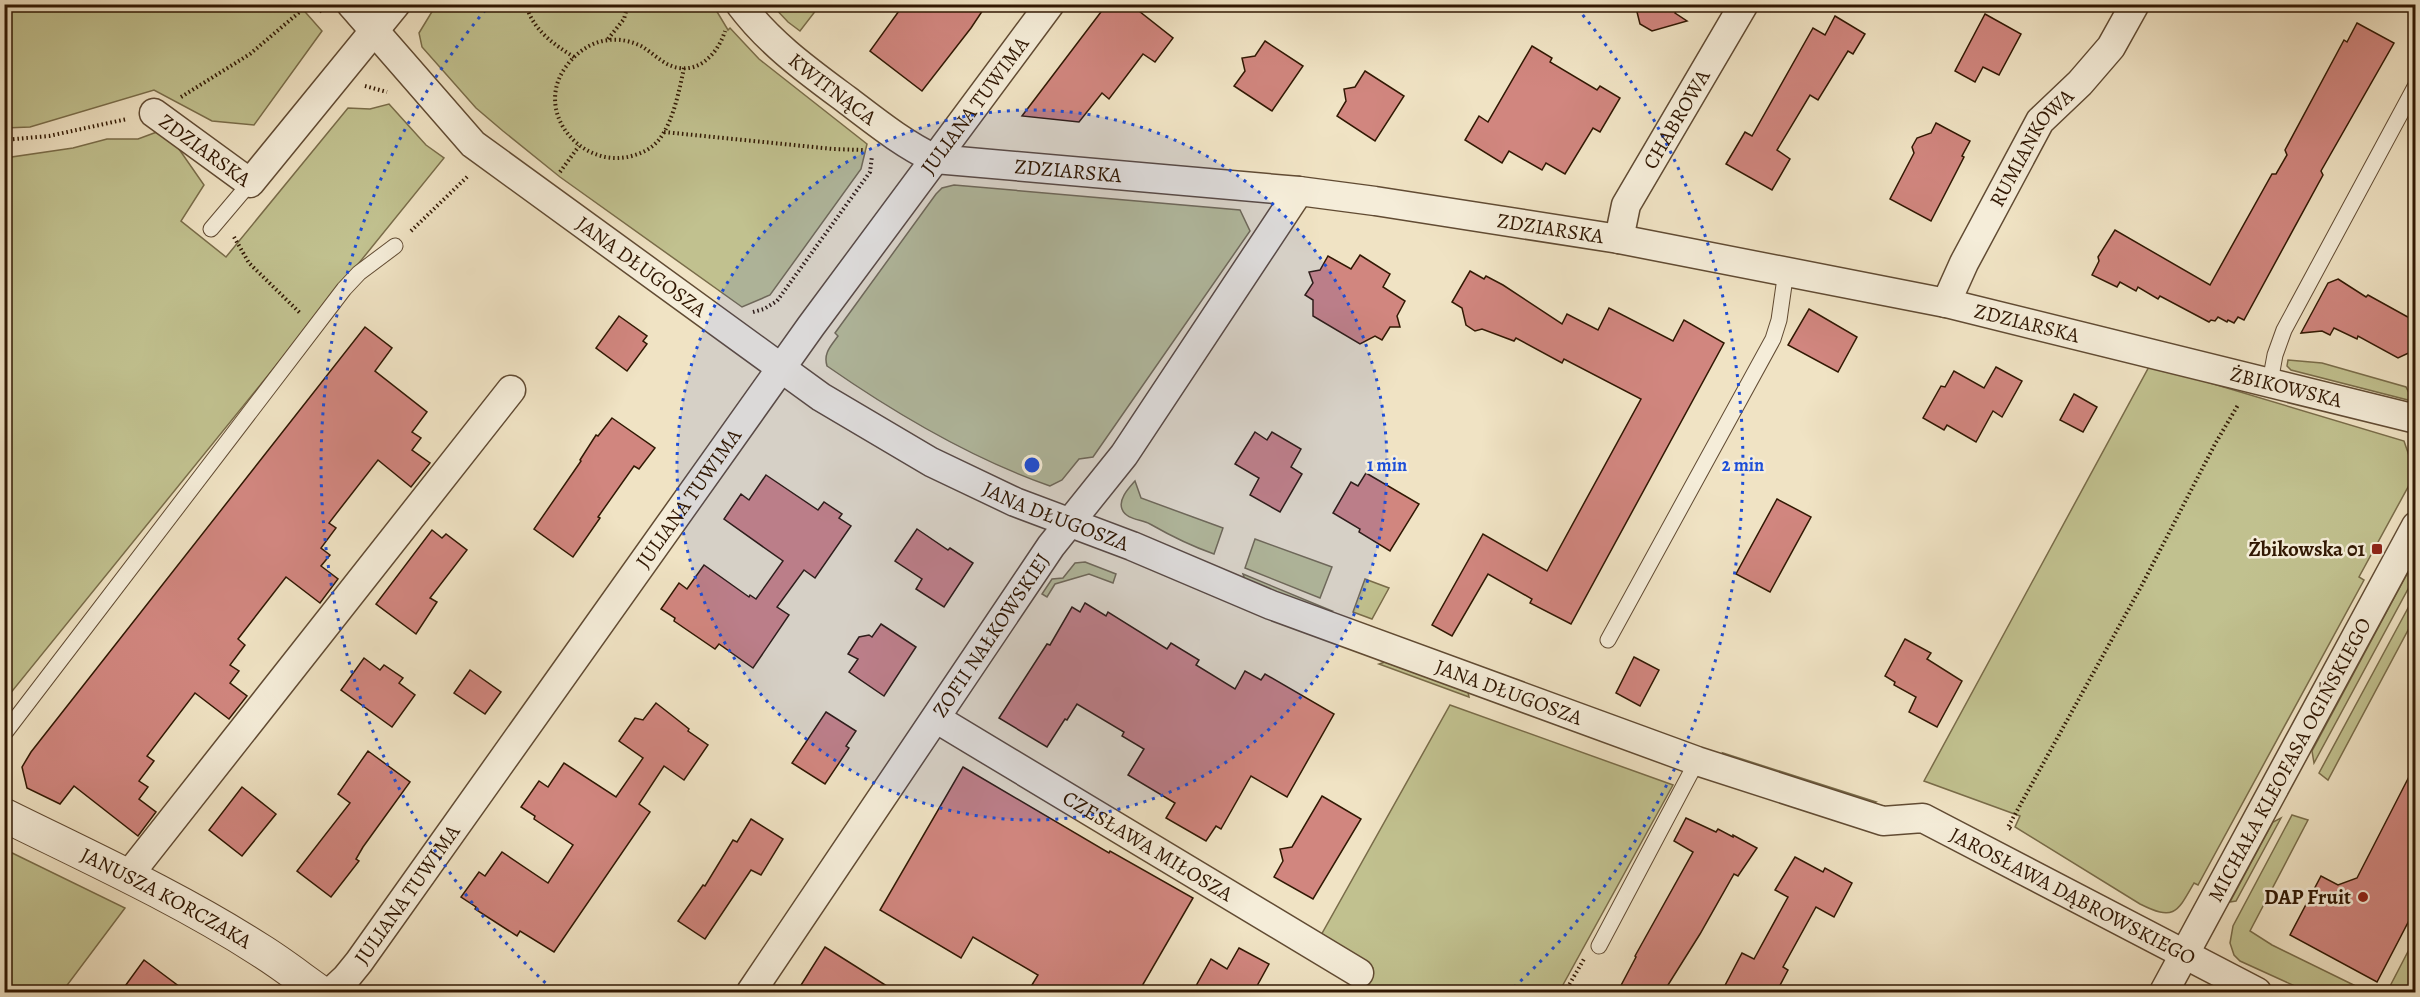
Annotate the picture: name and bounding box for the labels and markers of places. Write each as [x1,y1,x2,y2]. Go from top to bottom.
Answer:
centre of rings [1022,455,1042,475]
place label: Żbikowska 01 [2248,535,2365,563]
marker: Żbikowska 01 [2370,542,2384,556]
place label: DAP Fruit [2264,883,2351,911]
marker: DAP Fruit [2356,890,2370,904]

